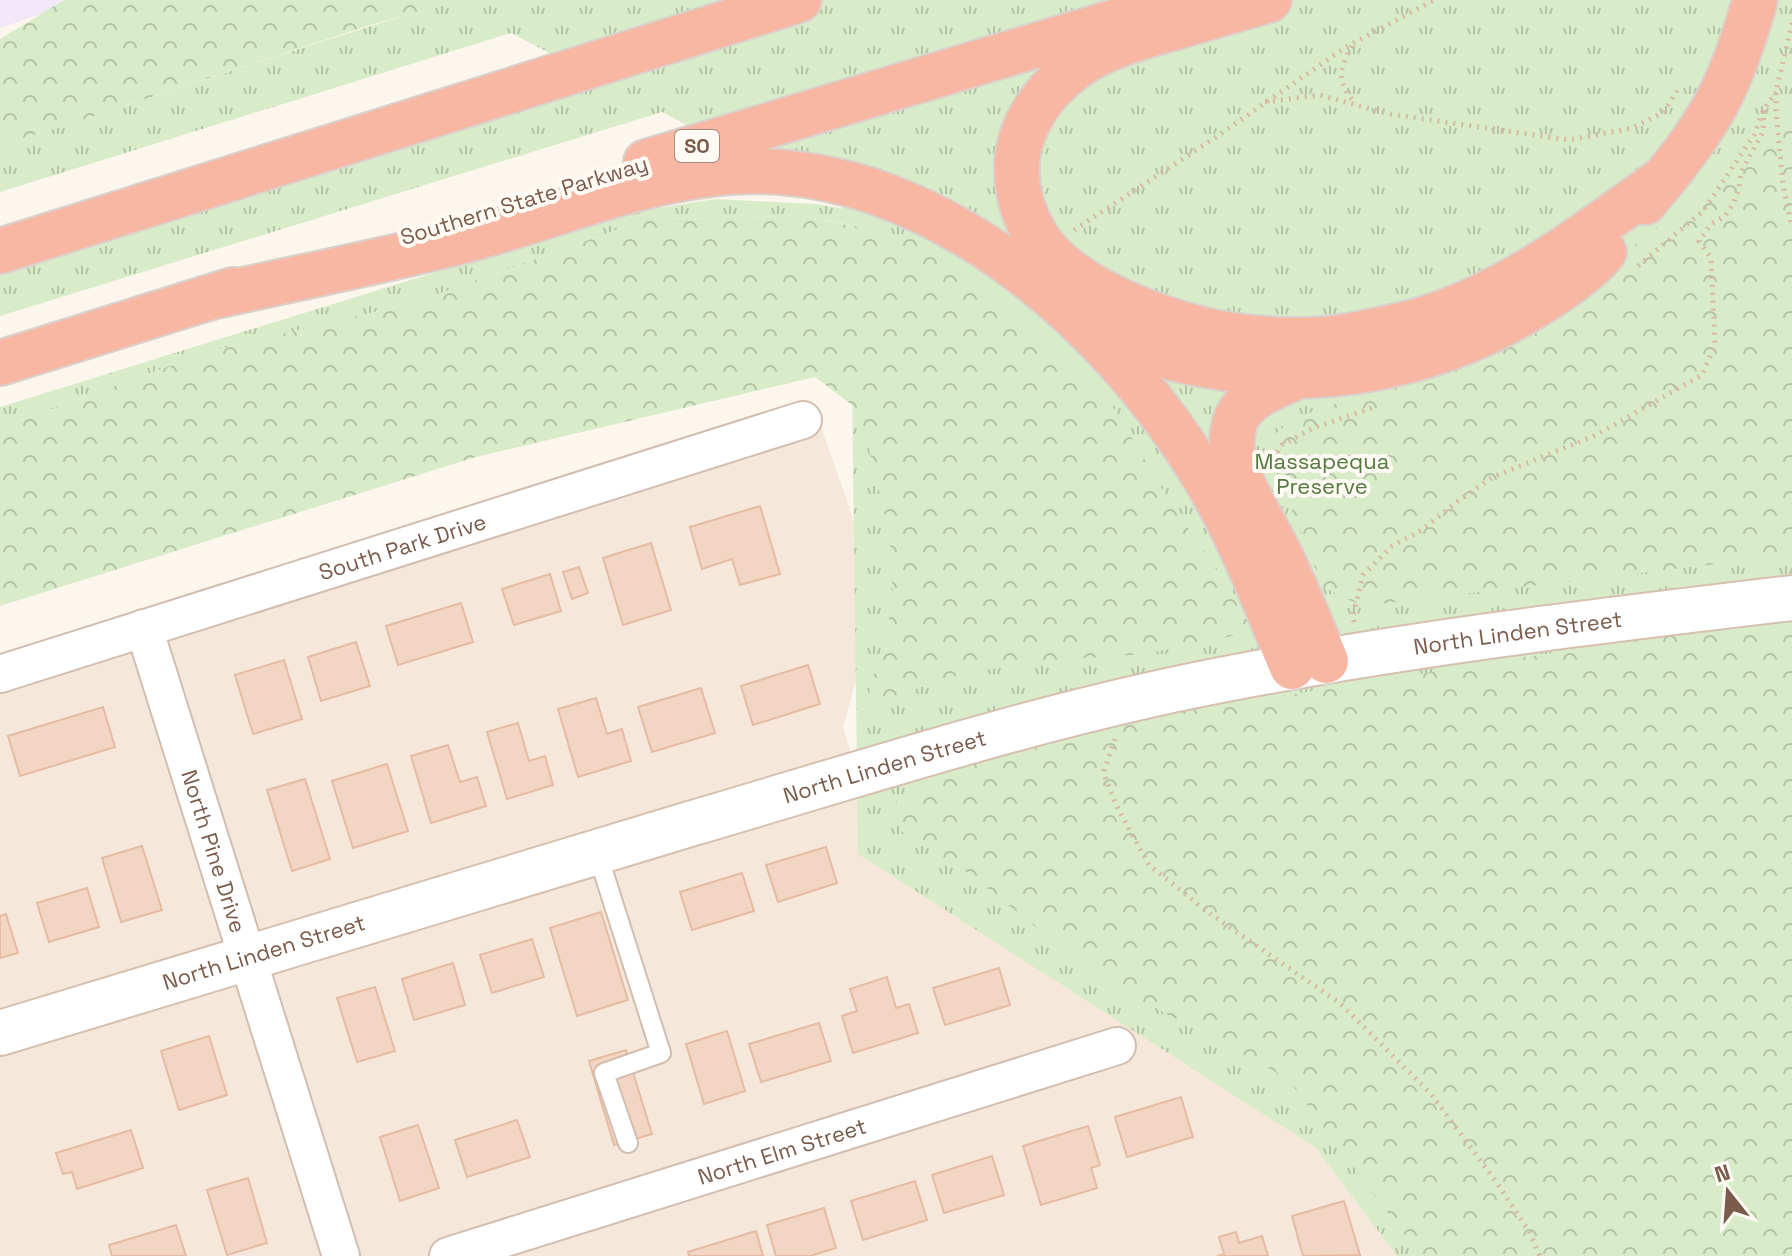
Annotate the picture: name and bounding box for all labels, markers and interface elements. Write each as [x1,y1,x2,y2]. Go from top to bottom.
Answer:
road number: SO [675,130,719,162]
street label: Southern State Parkway [397,149,651,251]
park label: Massapequa Preserve [1255,447,1390,500]
street label: South Park Drive [315,507,490,586]
street label: North Linden Street [1412,605,1624,661]
street label: North Linden Street [780,723,989,809]
street label: North Pine Drive [175,766,253,936]
street label: North Linden Street [159,908,369,996]
street label: North Elm Street [694,1112,870,1191]
north arrow [1688,1152,1768,1232]
text: N [1711,1157,1733,1188]

